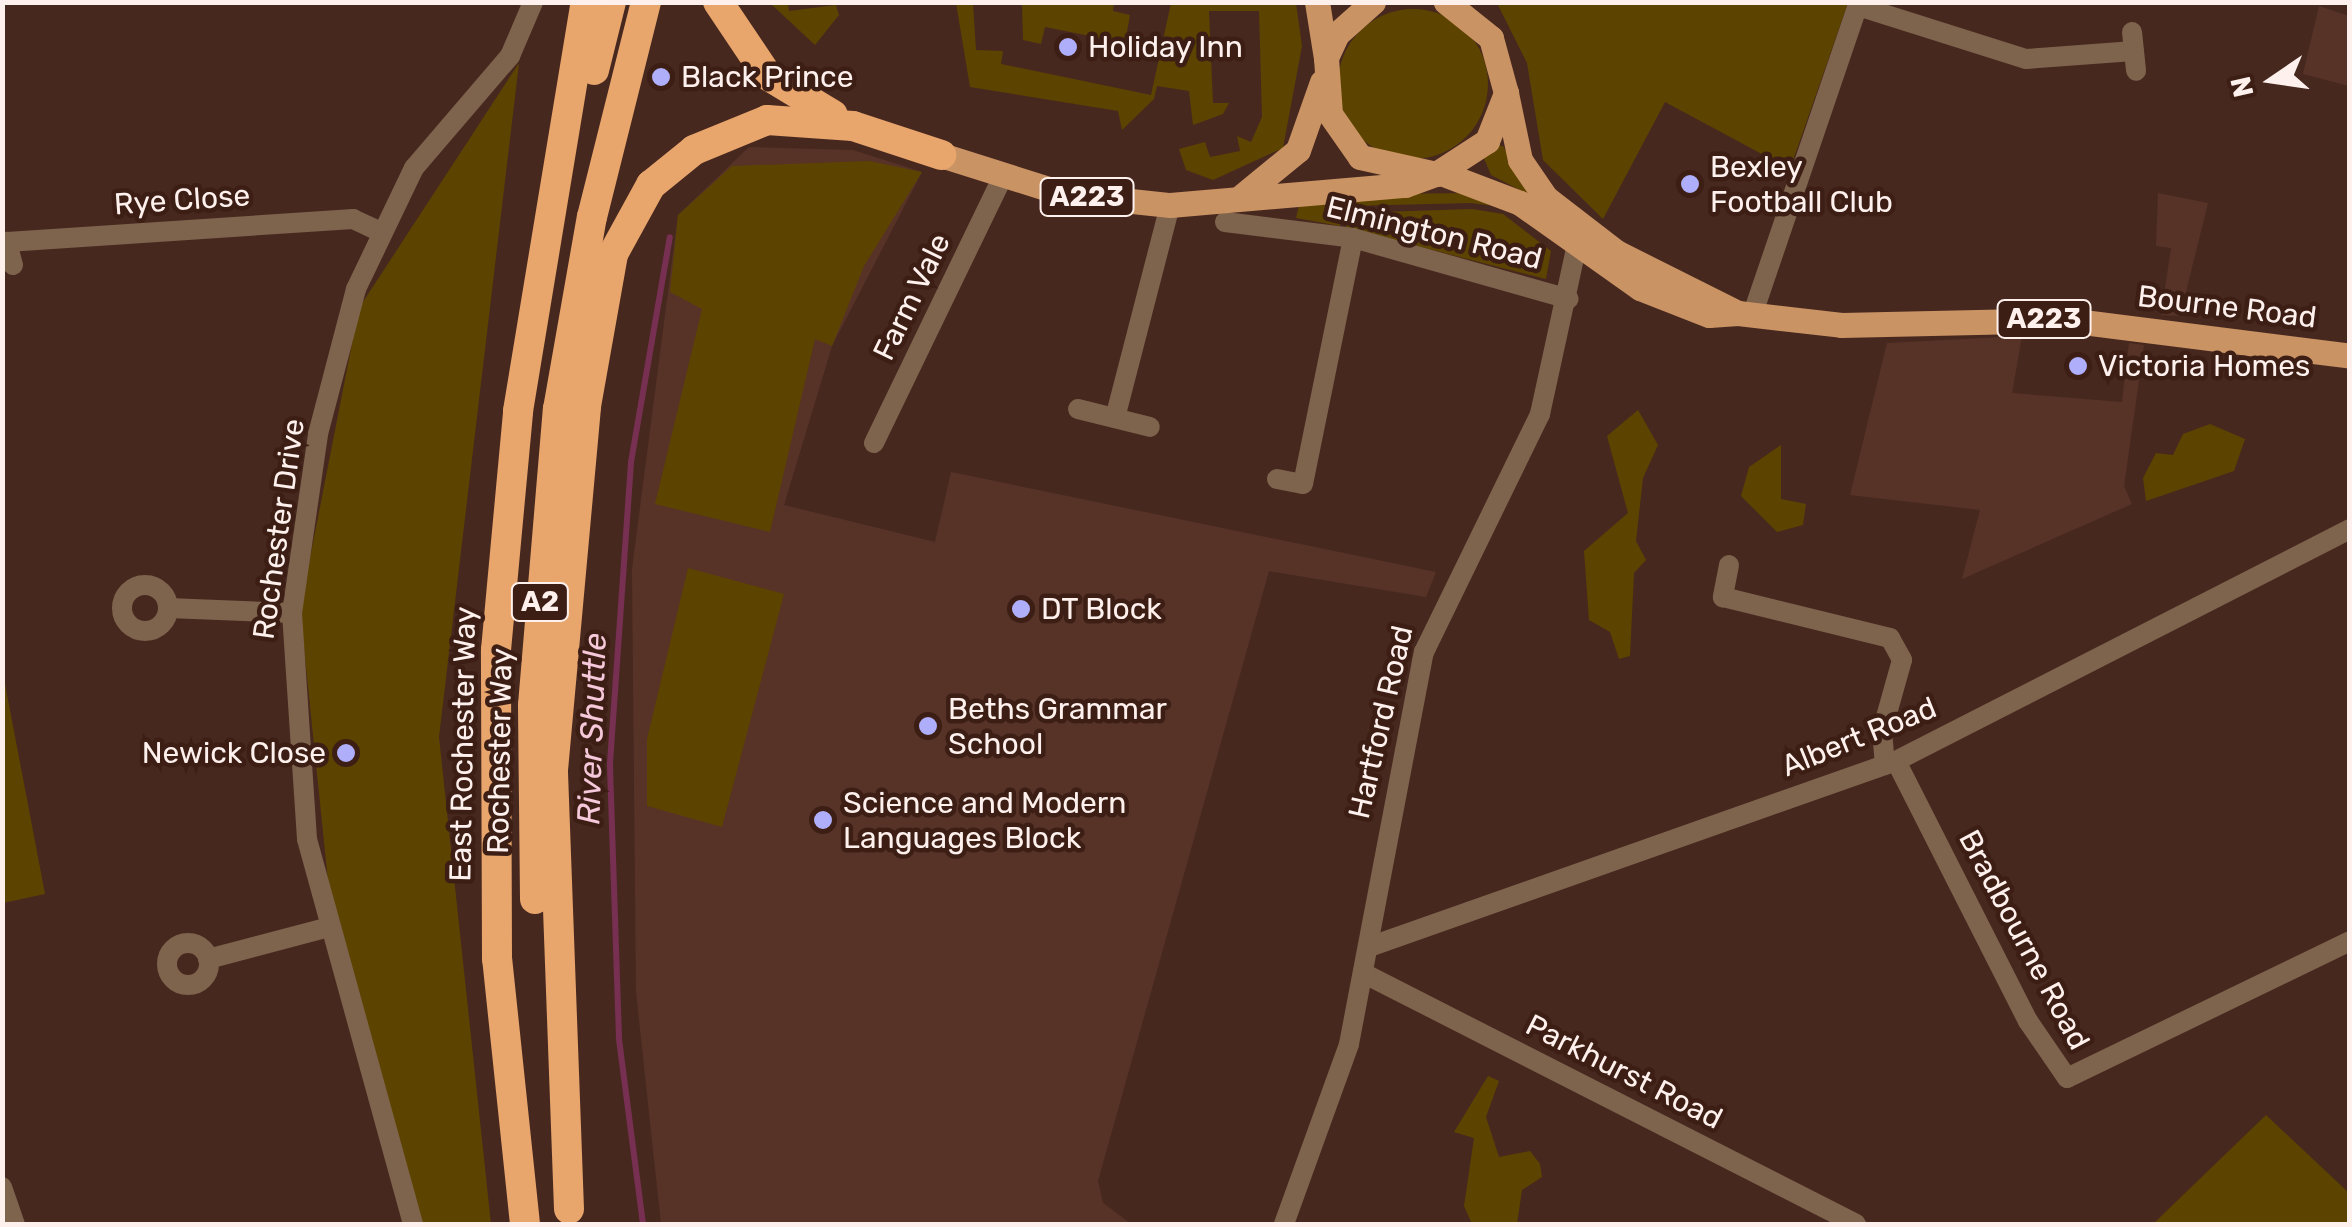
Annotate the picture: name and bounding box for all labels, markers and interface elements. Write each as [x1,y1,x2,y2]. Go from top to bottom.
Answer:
place label: Holiday Inn [1088,29,1244,65]
north arrow [2222,30,2322,130]
marker: Holiday Inn [1057,36,1079,58]
place label: Black Prince [681,59,854,95]
marker: Black Prince [650,66,672,88]
text: N [2224,73,2261,100]
place label: Bexley Football Club [1710,149,1893,220]
marker: Bexley Football Club [1679,173,1701,195]
road number: A223 [1040,174,1134,220]
street label: Rye Close [113,177,251,223]
street label: Elmington Road [1322,189,1546,277]
street label: Farm Vale [866,227,958,367]
street label: Bourne Road [2135,278,2319,336]
road number: A223 [1996,296,2092,342]
place label: Victoria Homes [2098,348,2310,384]
marker: Victoria Homes [2067,355,2089,377]
street label: Rochester Drive [246,416,312,642]
road number: A2 [510,579,570,625]
place label: DT Block [1041,591,1163,627]
marker: DT Block [1010,598,1032,620]
street label: East Rochester Way [443,606,483,882]
street label: Hartford Road [1341,622,1421,822]
water label: River Shuttle [569,632,615,826]
street label: Rochester Way [480,647,520,855]
street label: Albert Road [1776,690,1942,784]
place label: Beths Grammar School [948,691,1167,762]
marker: Beths Grammar School [917,715,939,737]
place label: Newick Close [141,735,326,771]
marker: Newick Close [335,742,357,764]
place label: Science and Modern Languages Block [843,785,1126,856]
marker: Science and Modern Languages Block [812,809,834,831]
street label: Bradbourne Road [1951,824,2097,1056]
street label: Parkhurst Road [1520,1007,1728,1137]

